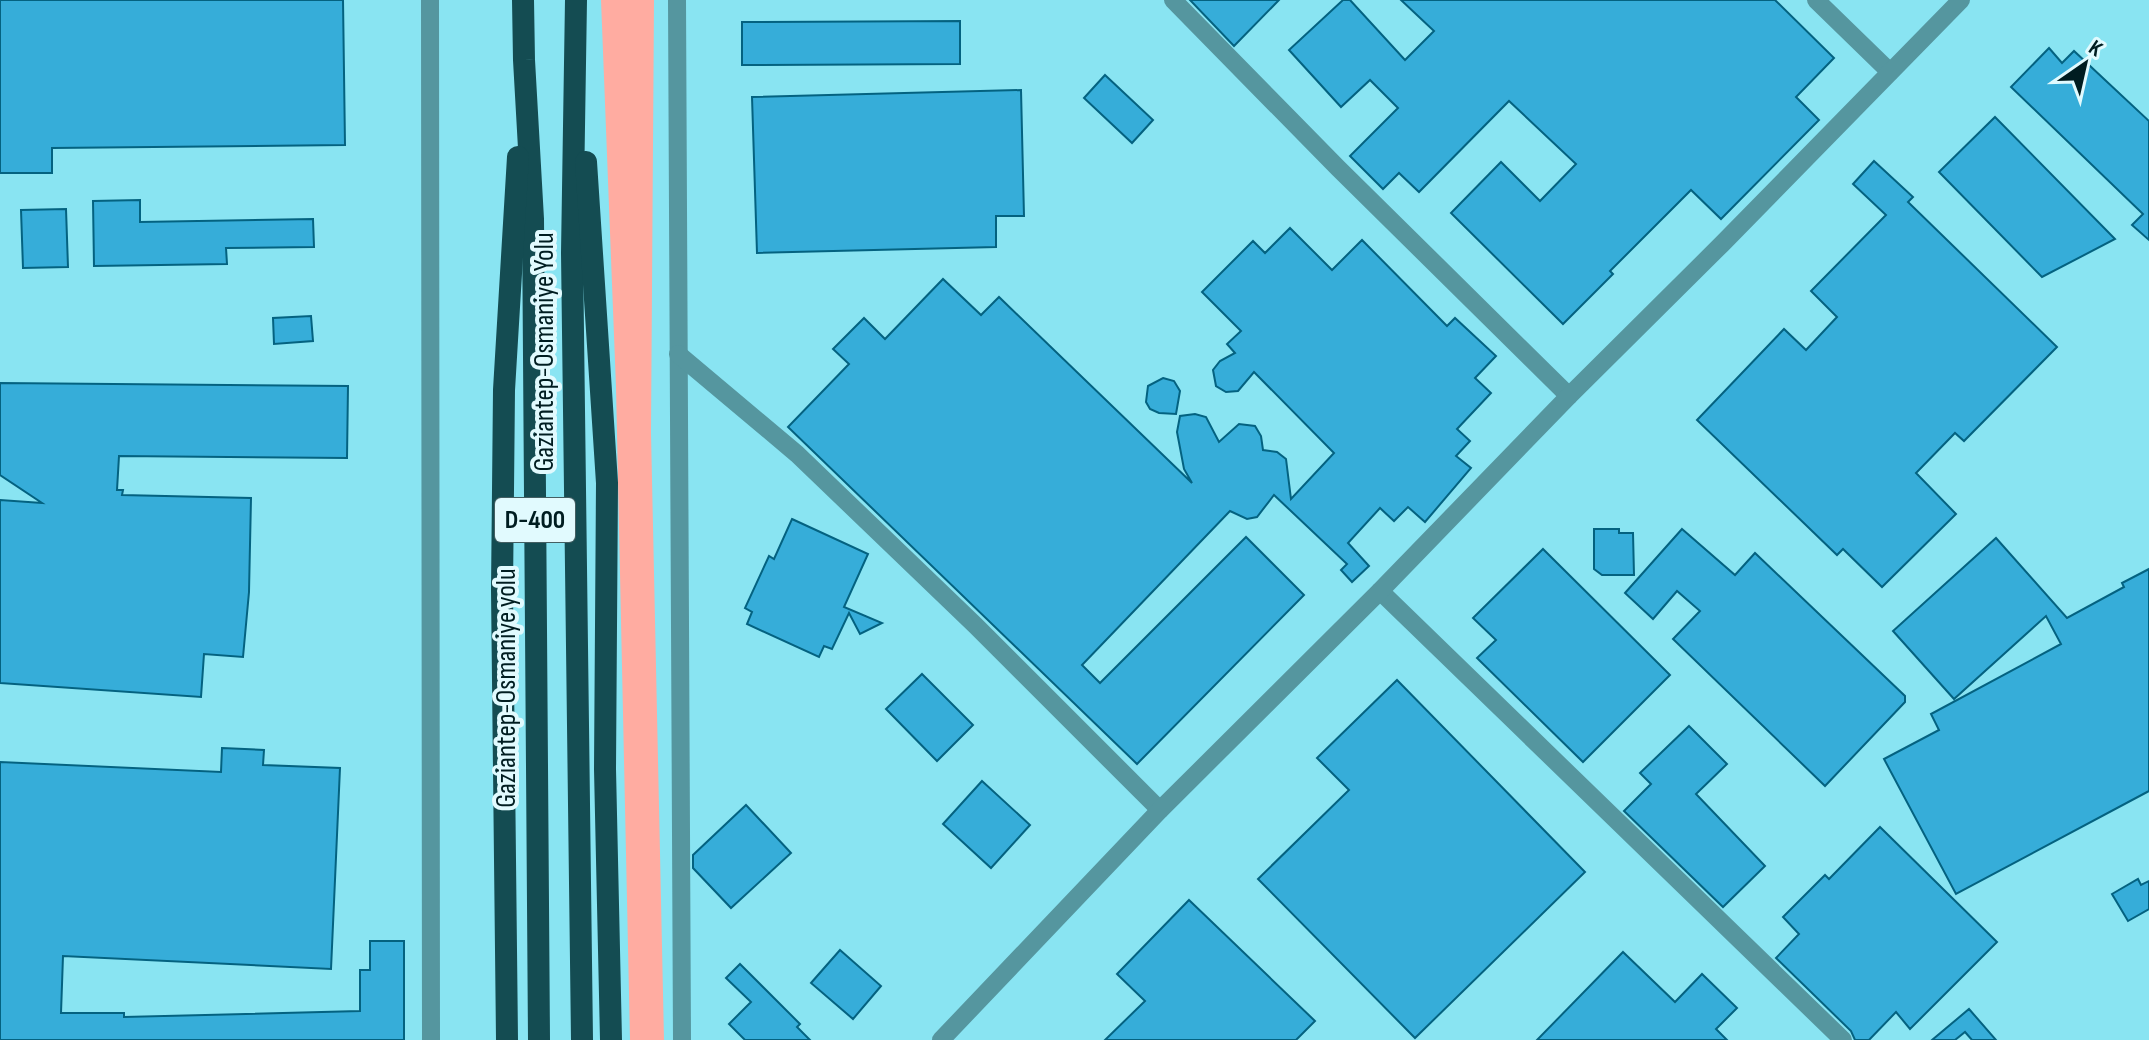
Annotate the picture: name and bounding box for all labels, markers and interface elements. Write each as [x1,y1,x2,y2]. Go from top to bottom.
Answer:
north arrow [2045,24,2125,104]
text: K [2083,34,2108,63]
street label: Gaziantep-Osmaniye Yolu [528,232,561,472]
road number: D-400 [495,498,575,542]
street label: Gaziantep-Osmaniye yolu [490,568,523,808]

